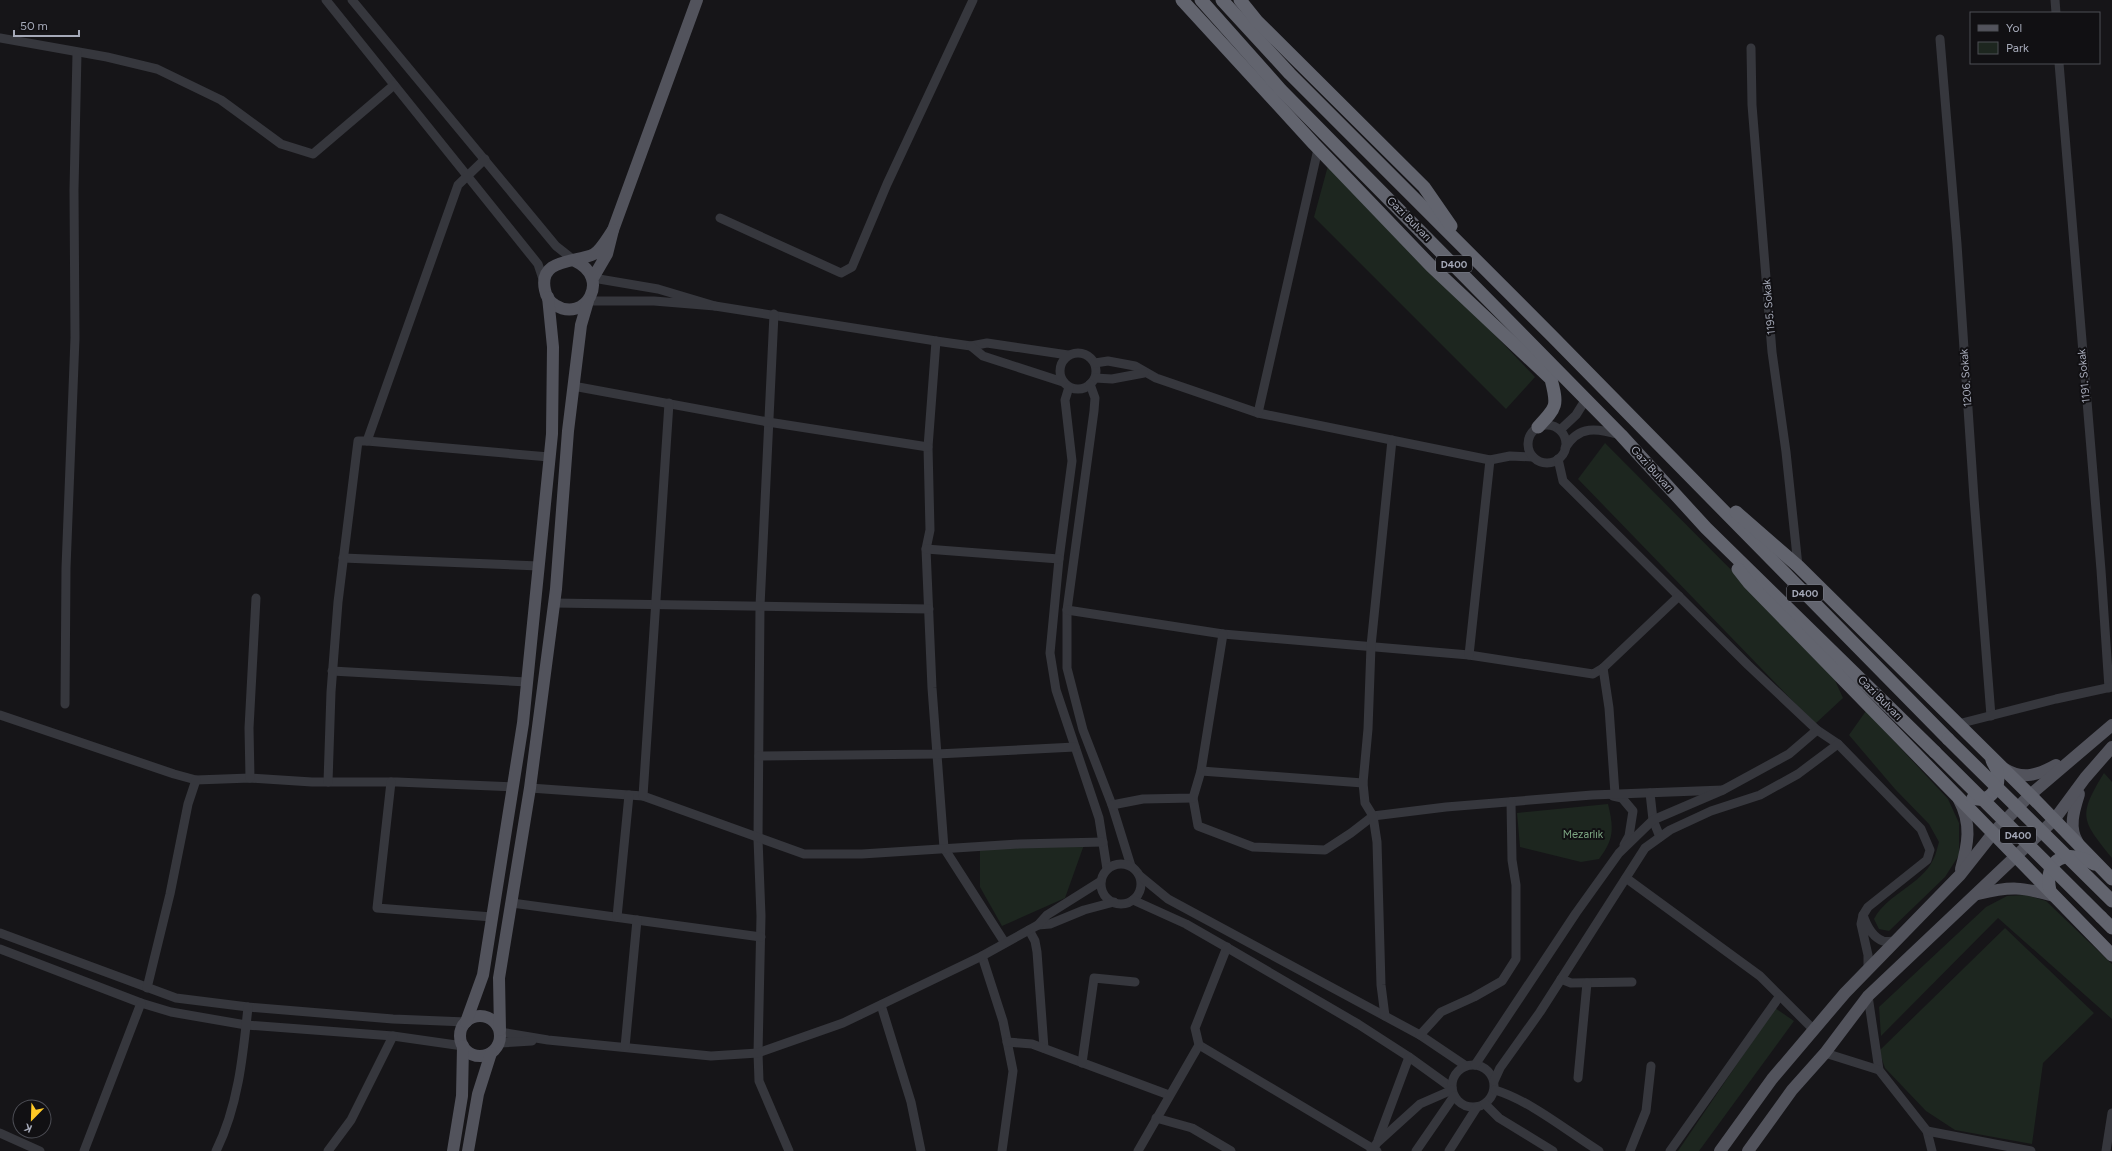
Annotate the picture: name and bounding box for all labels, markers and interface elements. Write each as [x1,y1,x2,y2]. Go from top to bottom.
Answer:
scale bar [14,12,79,38]
legend [1970,12,2100,64]
text: 50 m [20,19,48,33]
text: Yol [2006,21,2022,35]
text: Park [2006,41,2029,55]
street label: Gazi Bulvarı [1384,194,1434,244]
road number: D400 [1436,256,1472,272]
street label: 1195. Sokak [1760,278,1778,335]
street label: 1206. Sokak [1957,348,1975,408]
street label: 1191. Sokak [2075,348,2093,404]
street label: Gazi Bulvarı [1628,443,1676,495]
road number: D400 [1787,585,1823,601]
street label: Gazi Bulvarı [1855,673,1905,723]
road number: D400 [2000,827,2036,843]
park label: Mezarlık [1563,828,1604,841]
north arrow [12,1099,52,1139]
text: K [22,1120,34,1135]

